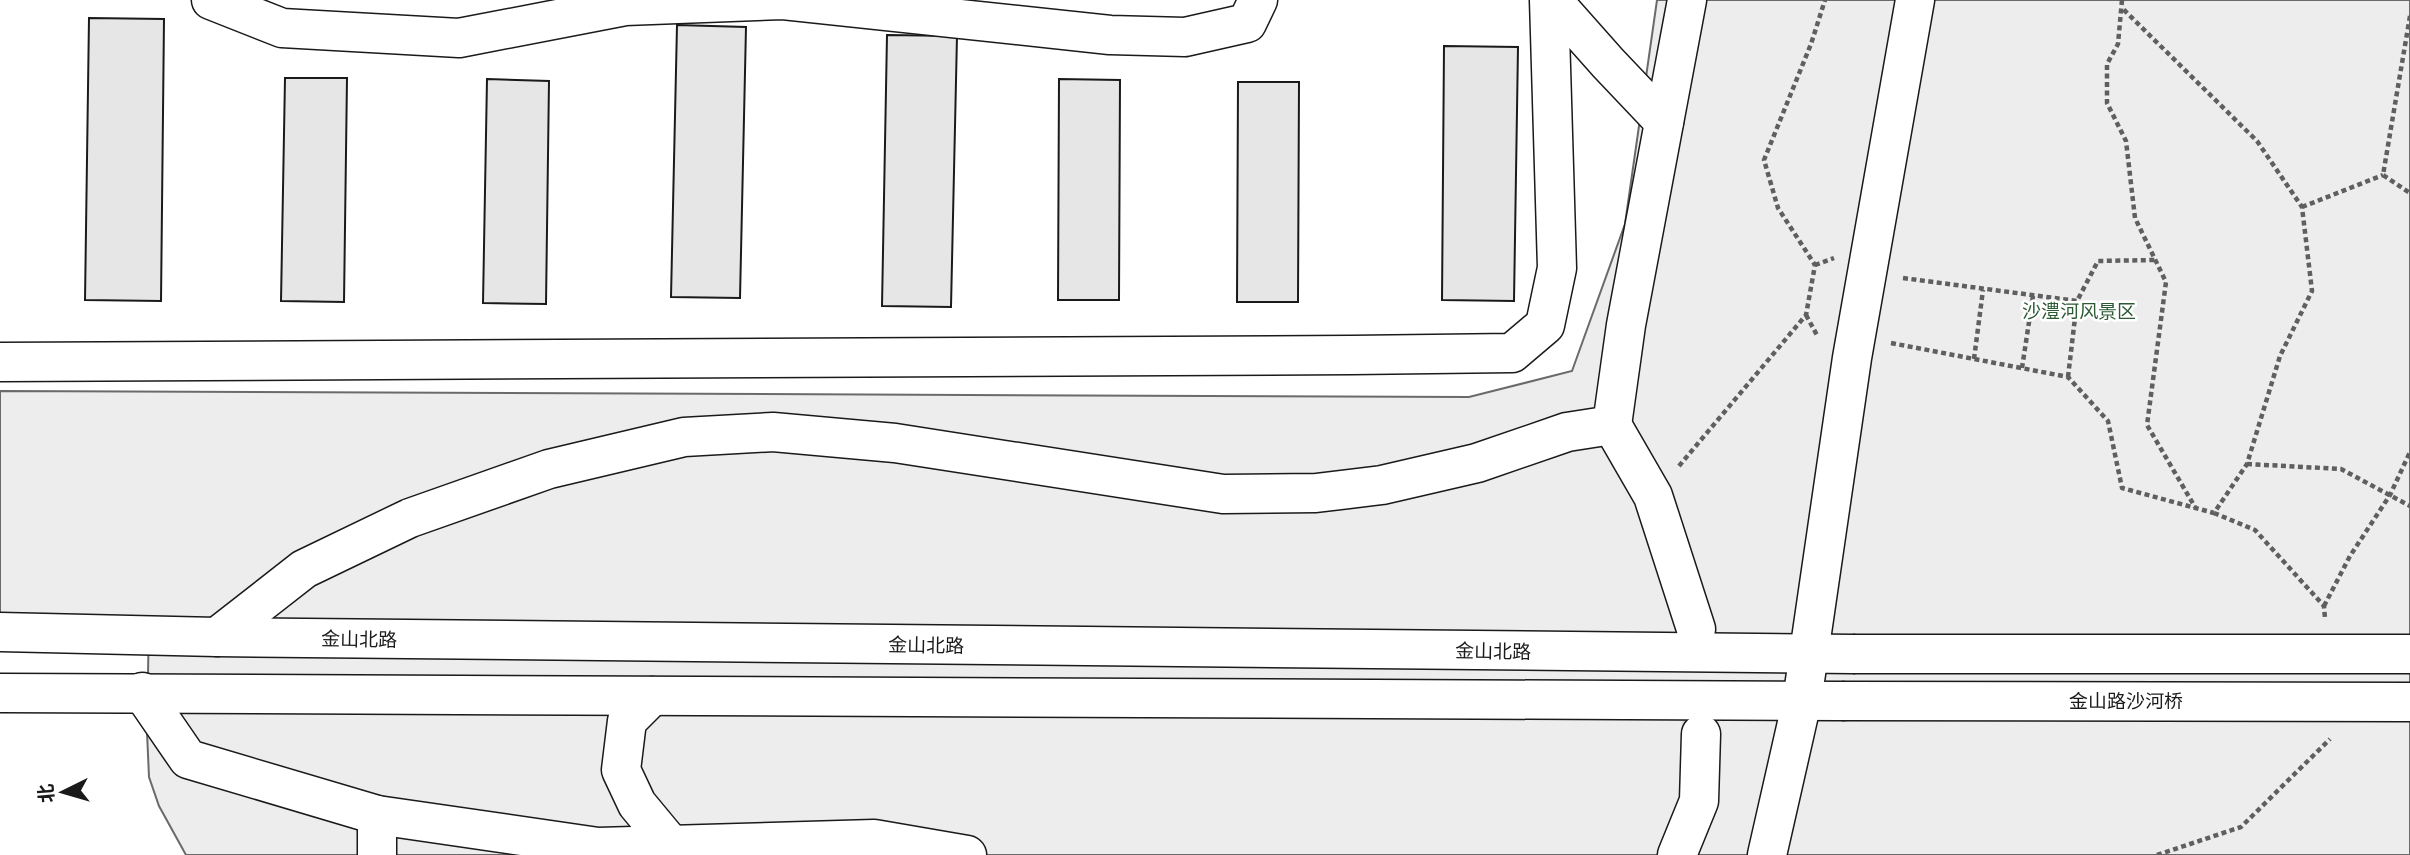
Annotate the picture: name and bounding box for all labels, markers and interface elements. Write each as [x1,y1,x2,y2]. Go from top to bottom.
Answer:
park label: 沙澧河风景区 [2022,299,2136,323]
street label: 金山北路 [321,626,397,652]
street label: 金山北路 [888,632,964,658]
street label: 金山北路 [1455,638,1531,664]
street label: 金山路沙河桥 [2069,689,2183,713]
north arrow [28,757,98,827]
text: 北 [33,783,59,804]

